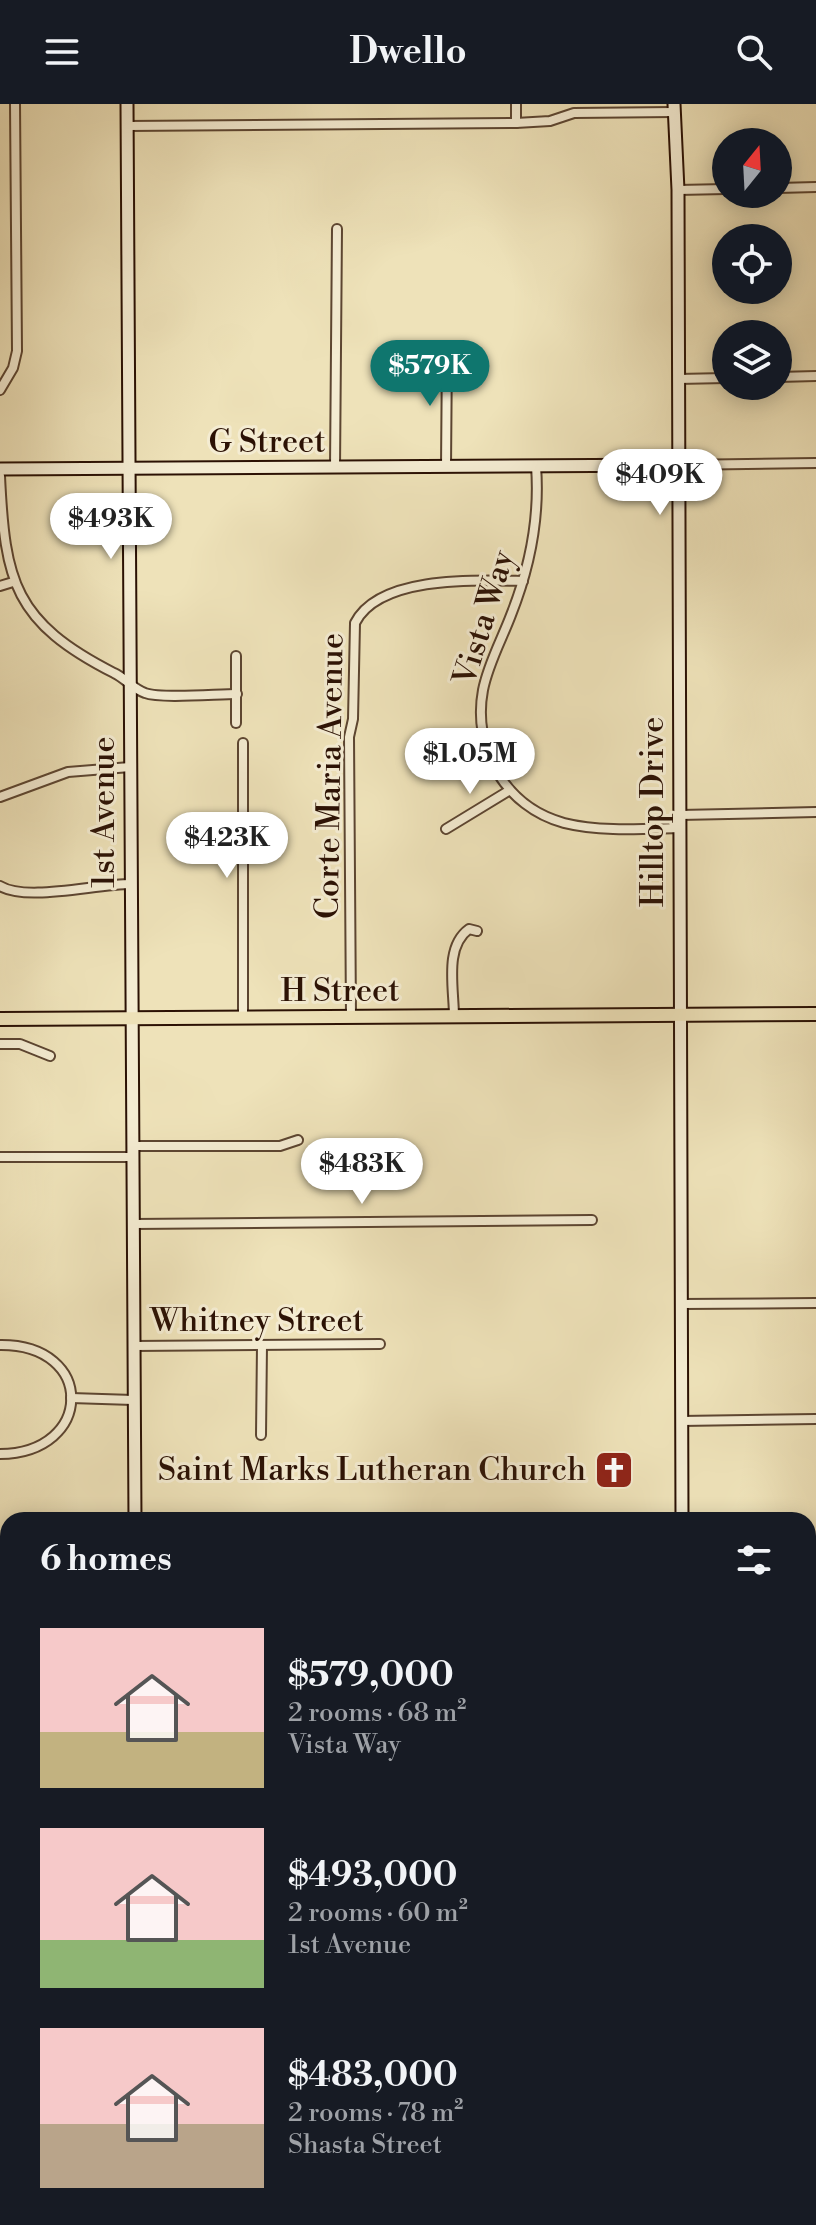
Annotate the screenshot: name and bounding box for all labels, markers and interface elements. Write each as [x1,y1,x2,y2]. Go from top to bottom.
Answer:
icon: menu [40,30,84,74]
text: Dwello [349,30,467,75]
icon: search [732,30,776,74]
north arrow [712,128,792,208]
map controls [712,128,792,400]
button: locate [712,224,792,304]
button: layers [712,320,792,400]
pin: $579K [374,340,486,408]
text: $579K [388,350,472,382]
street label: G Street [208,422,326,462]
pin: $409K [604,449,716,517]
text: $409K [615,459,705,491]
pin: $493K [55,493,167,561]
text: $493K [68,503,154,535]
street label: Vista Way [444,545,524,691]
street label: Corte Maria Avenue [308,633,352,919]
street label: Hilltop Drive [633,717,673,907]
pin: $1.05M [405,728,535,796]
street label: 1st Avenue [84,736,124,888]
text: $1.05M [423,738,517,770]
pin: $423K [171,812,283,880]
text: $423K [184,822,270,854]
street label: H Street [280,971,400,1011]
pin: $483K [306,1138,418,1206]
text: $483K [319,1148,405,1180]
street label: Whitney Street [149,1301,364,1341]
church icon: Saint Marks Lutheran Church [593,1449,635,1491]
place label: Saint Marks Lutheran Church [158,1450,586,1490]
icon: filters [732,1538,776,1582]
text: 6 homes [40,1539,172,1581]
text: $579,000 [288,1655,454,1697]
icon: home [104,1660,200,1756]
text: 2 rooms · 68 m² [288,1697,466,1729]
text: Vista Way [288,1729,401,1761]
text: $493,000 [288,1855,458,1897]
icon: home [104,1860,200,1956]
text: 2 rooms · 60 m² [288,1897,468,1929]
text: 1st Avenue [288,1929,411,1961]
text: $483,000 [288,2055,458,2097]
icon: home [104,2060,200,2156]
text: 2 rooms · 78 m² [288,2097,463,2129]
text: Shasta Street [288,2129,442,2161]

